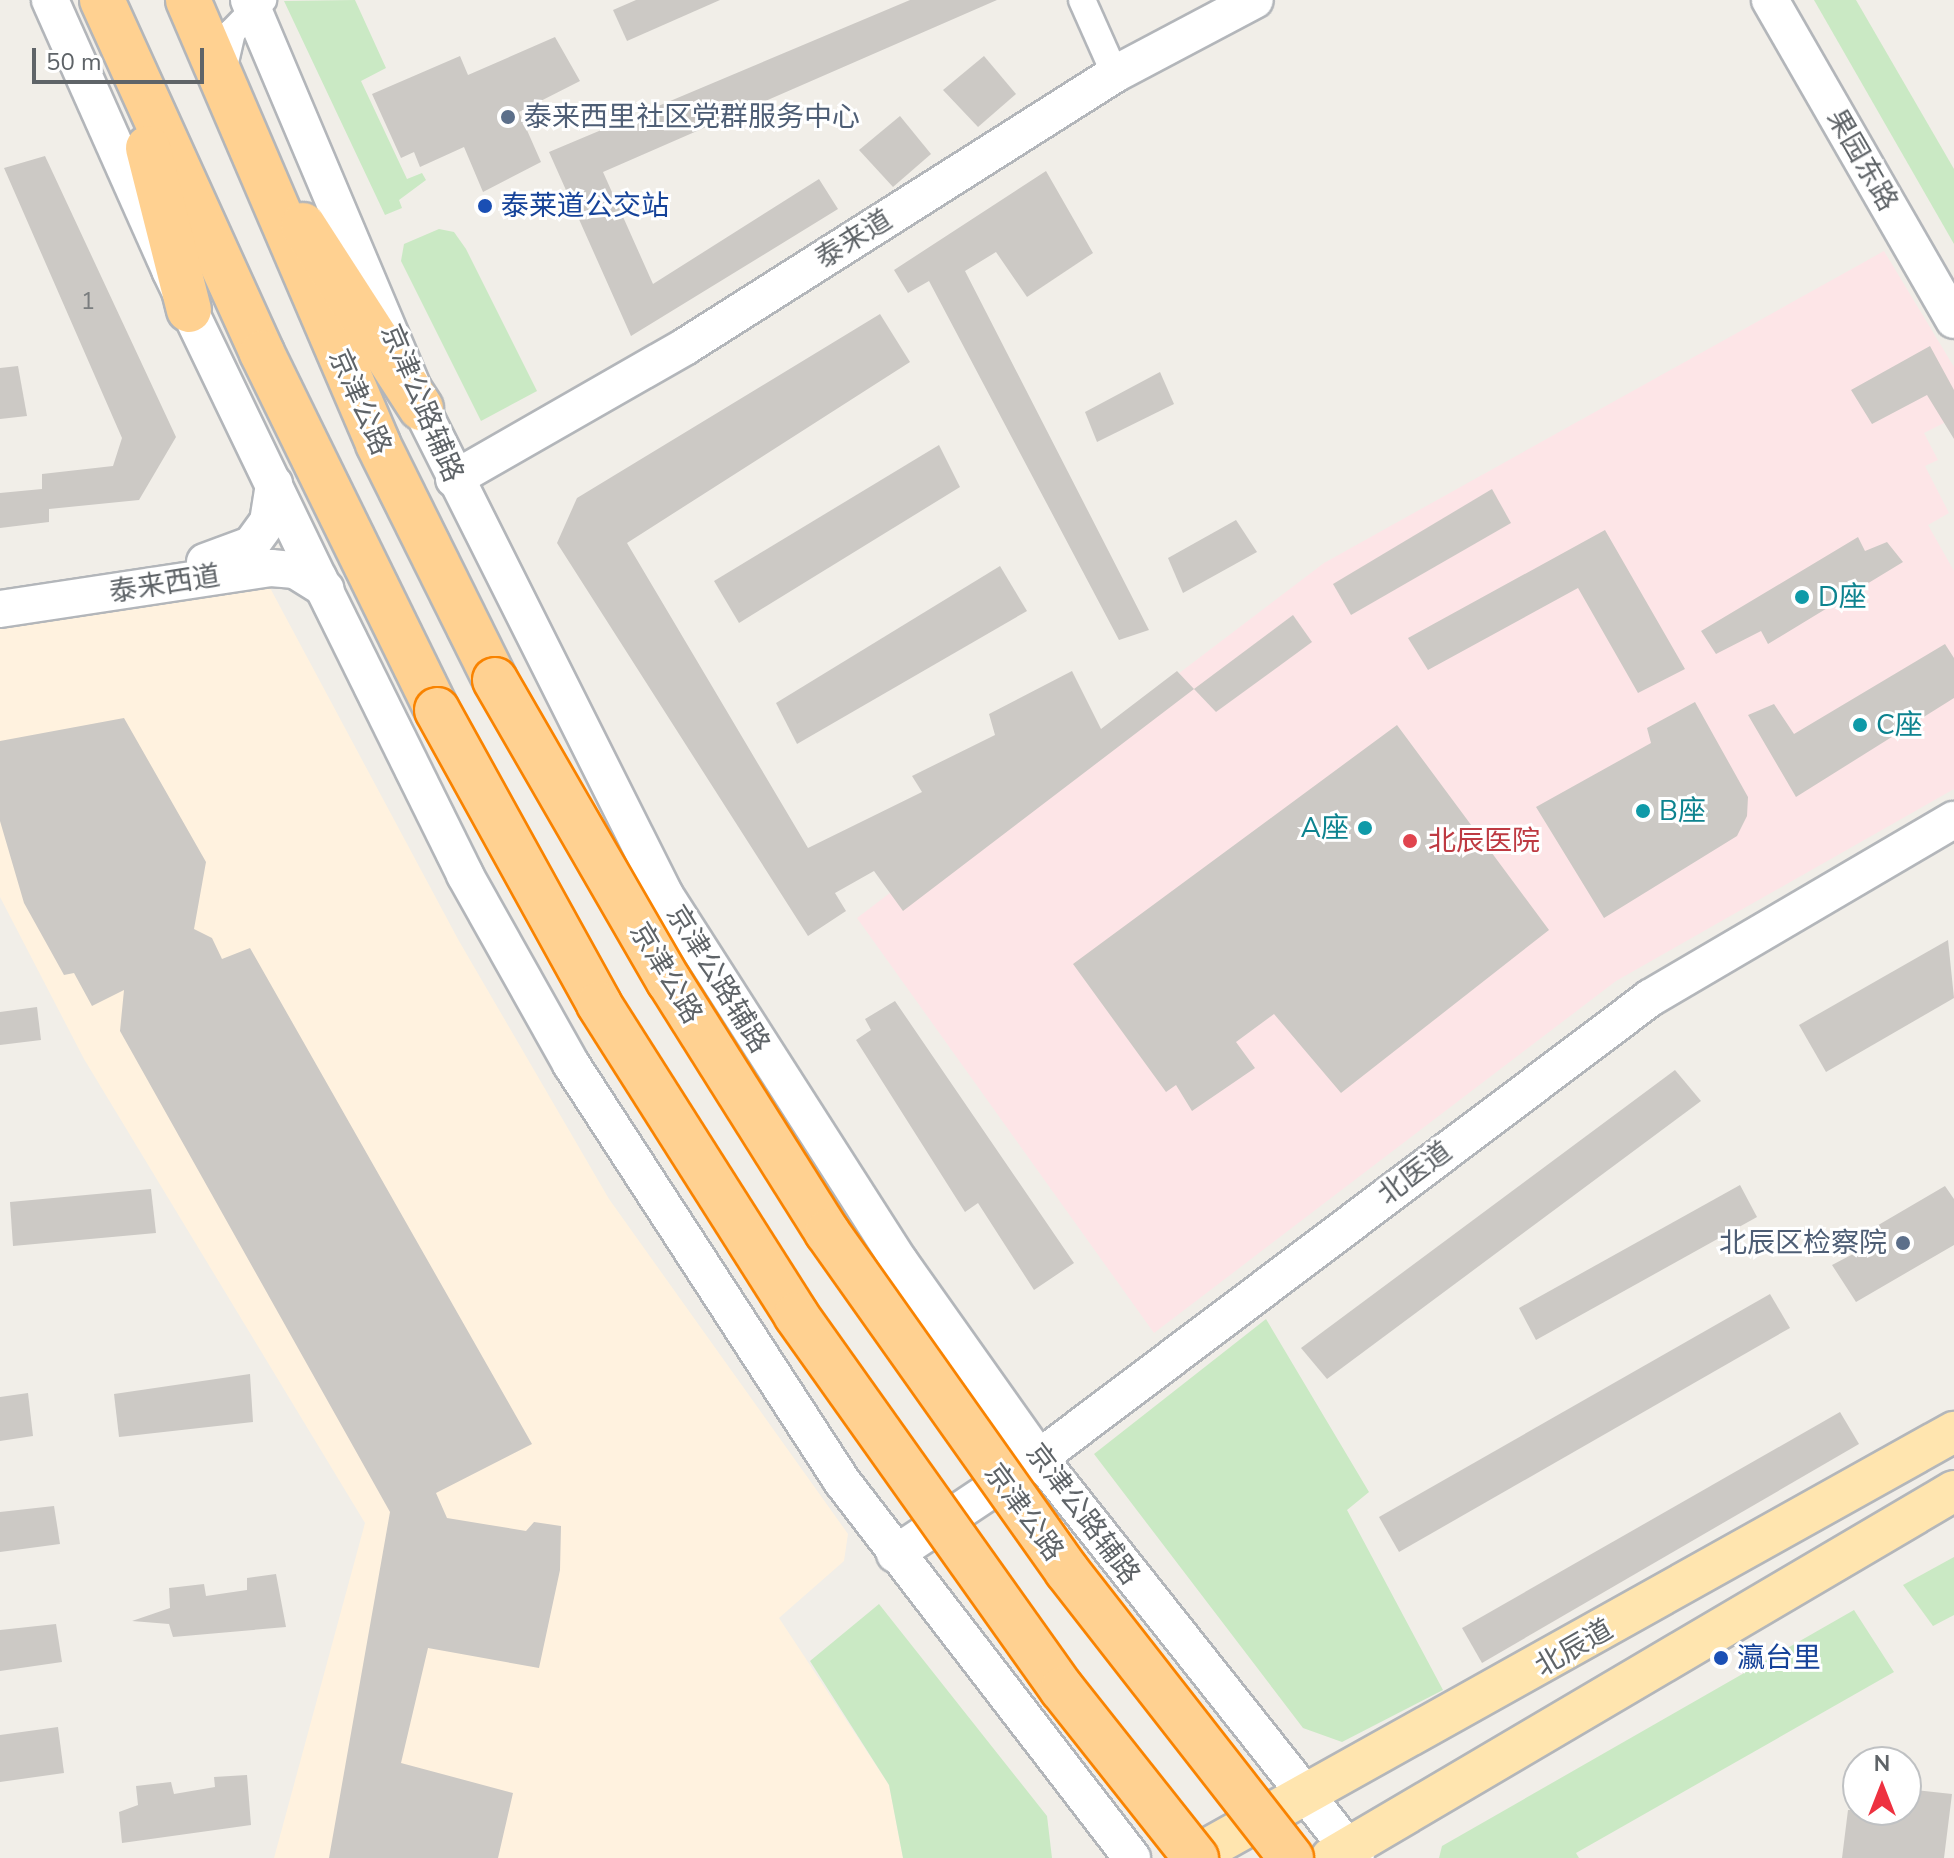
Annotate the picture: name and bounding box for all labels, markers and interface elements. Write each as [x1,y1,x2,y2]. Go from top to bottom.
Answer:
scale bar [36,32,208,82]
text: 50 m [46,46,102,78]
place label: 泰来西里社区党群服务中心 [524,100,860,134]
street label: 果园东路 [1819,103,1905,217]
marker: 泰来西里社区党群服务中心 [499,108,517,126]
place label: 泰莱道公交站 [501,189,669,223]
marker: 泰莱道公交站 [476,197,494,215]
street label: 泰来道 [809,202,899,276]
house number: 1 [81,288,95,316]
street label: 京津公路辅路 [374,319,470,487]
street label: 京津公路 [322,344,398,460]
street label: 泰来西道 [107,559,223,609]
place label: D座 [1818,580,1867,614]
marker: D座 [1793,588,1811,606]
place label: C座 [1876,708,1923,742]
marker: C座 [1851,716,1869,734]
place label: B座 [1659,794,1706,828]
marker: B座 [1634,802,1652,820]
place label: A座 [1301,811,1349,845]
marker: A座 [1356,819,1374,837]
place label: 北辰医院 [1428,824,1540,858]
marker: 北辰医院 [1399,830,1421,852]
street label: 京津公路辅路 [659,899,777,1059]
street label: 京津公路 [623,916,709,1030]
street label: 北医道 [1371,1134,1459,1212]
place label: 北辰区检察院 [1719,1226,1887,1260]
marker: 北辰区检察院 [1894,1234,1912,1252]
street label: 京津公路辅路 [1019,1437,1147,1591]
street label: 京津公路 [977,1457,1071,1567]
street label: 北辰道 [1529,1612,1619,1684]
place label: 瀛台里 [1737,1641,1821,1675]
marker: 瀛台里 [1712,1649,1730,1667]
north arrow [1842,1746,1922,1826]
text: N [1874,1749,1890,1779]

